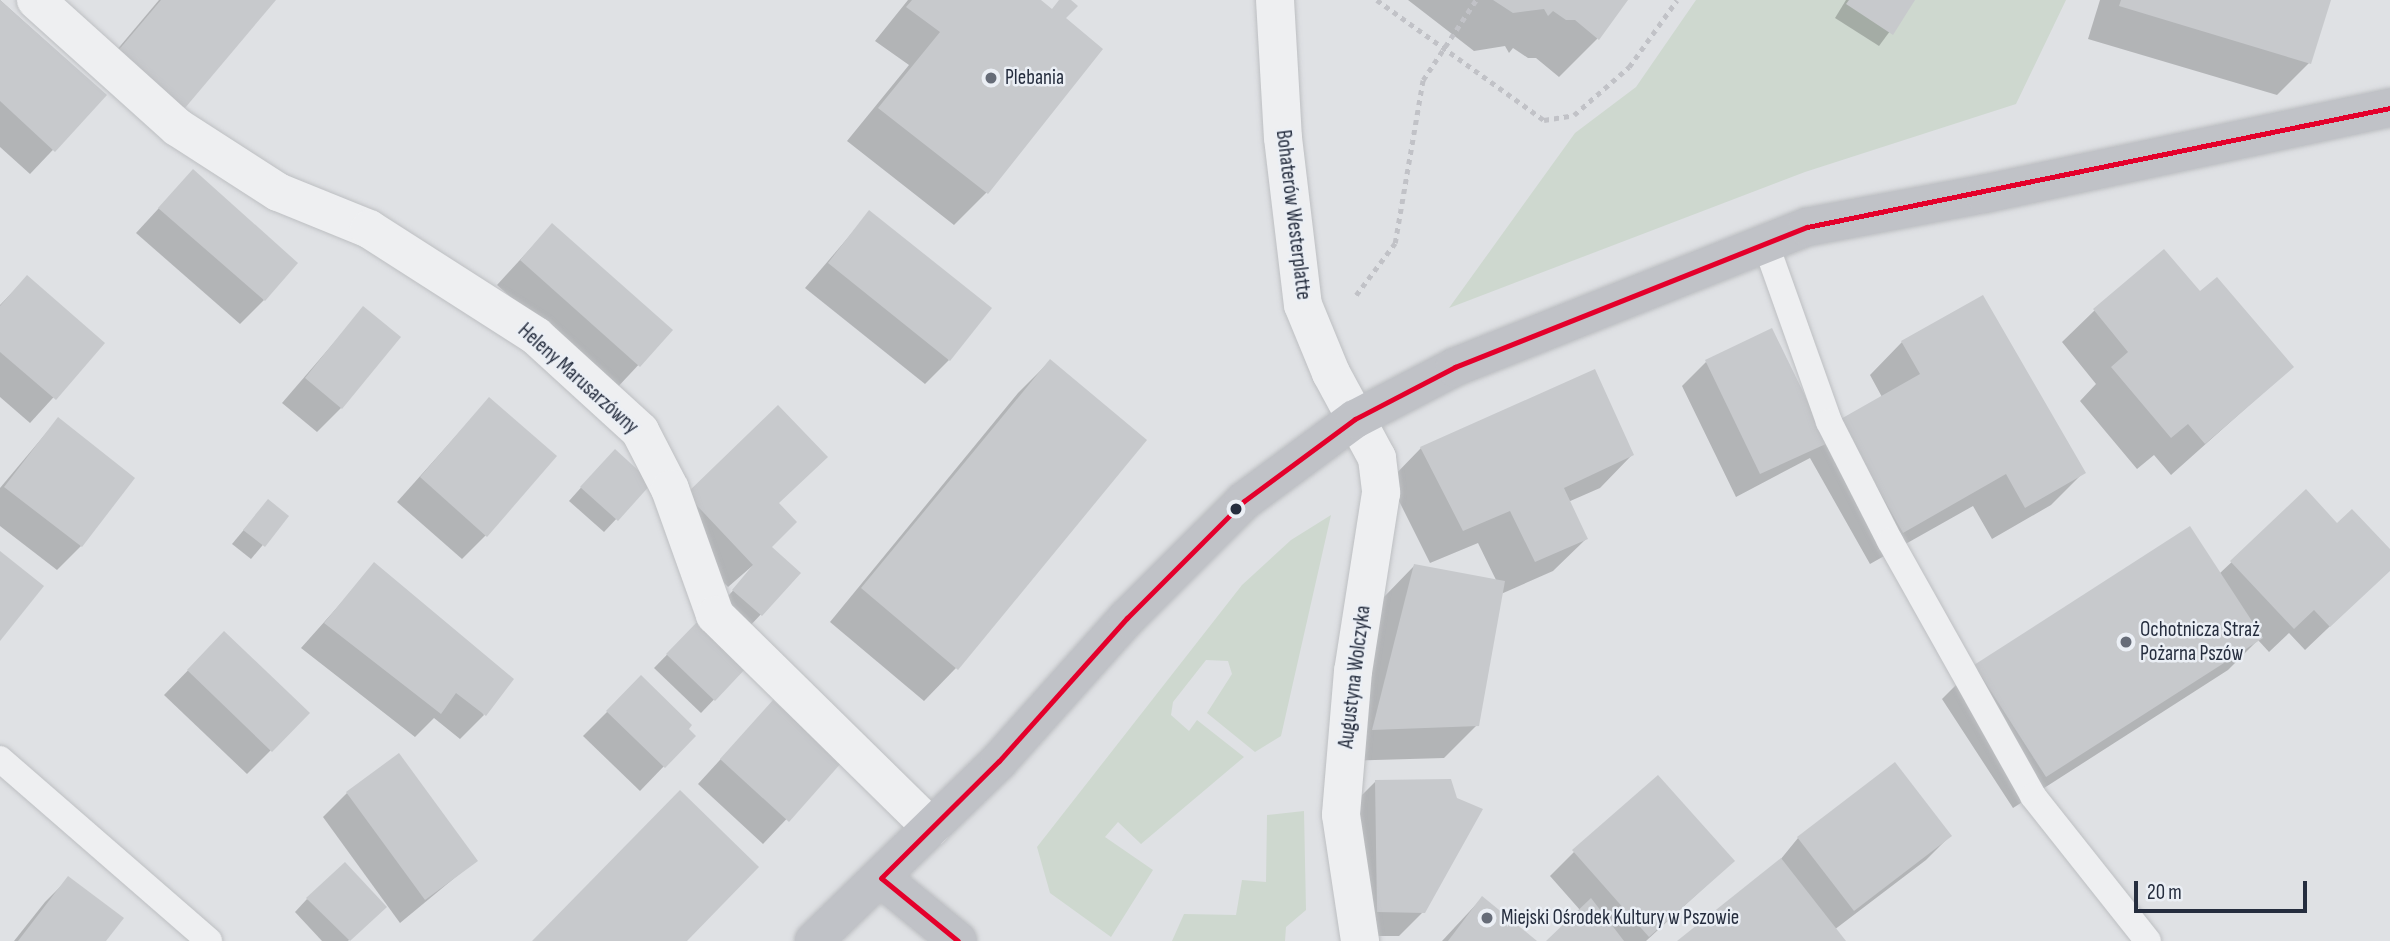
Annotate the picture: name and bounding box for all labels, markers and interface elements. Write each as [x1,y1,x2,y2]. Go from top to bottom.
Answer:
place label: Plebania [1005,65,1064,91]
marker: Plebania [983,70,999,86]
street label: Bohaterów Westerplatte [1270,129,1316,301]
street label: Heleny Marusarzówny [513,318,643,440]
unlabelled marker [1229,502,1243,516]
street label: Augustyna Wolczyka [1334,604,1376,750]
place label: Ochotnicza Straż Pożarna Pszów [2140,617,2260,667]
marker: Ochotnicza Straż Pożarna Pszów [2118,634,2134,650]
scale bar [2138,867,2311,911]
text: 20 m [2147,880,2182,905]
place label: Miejski Ośrodek Kultury w Pszowie [1501,905,1739,931]
marker: Miejski Ośrodek Kultury w Pszowie [1479,910,1495,926]

